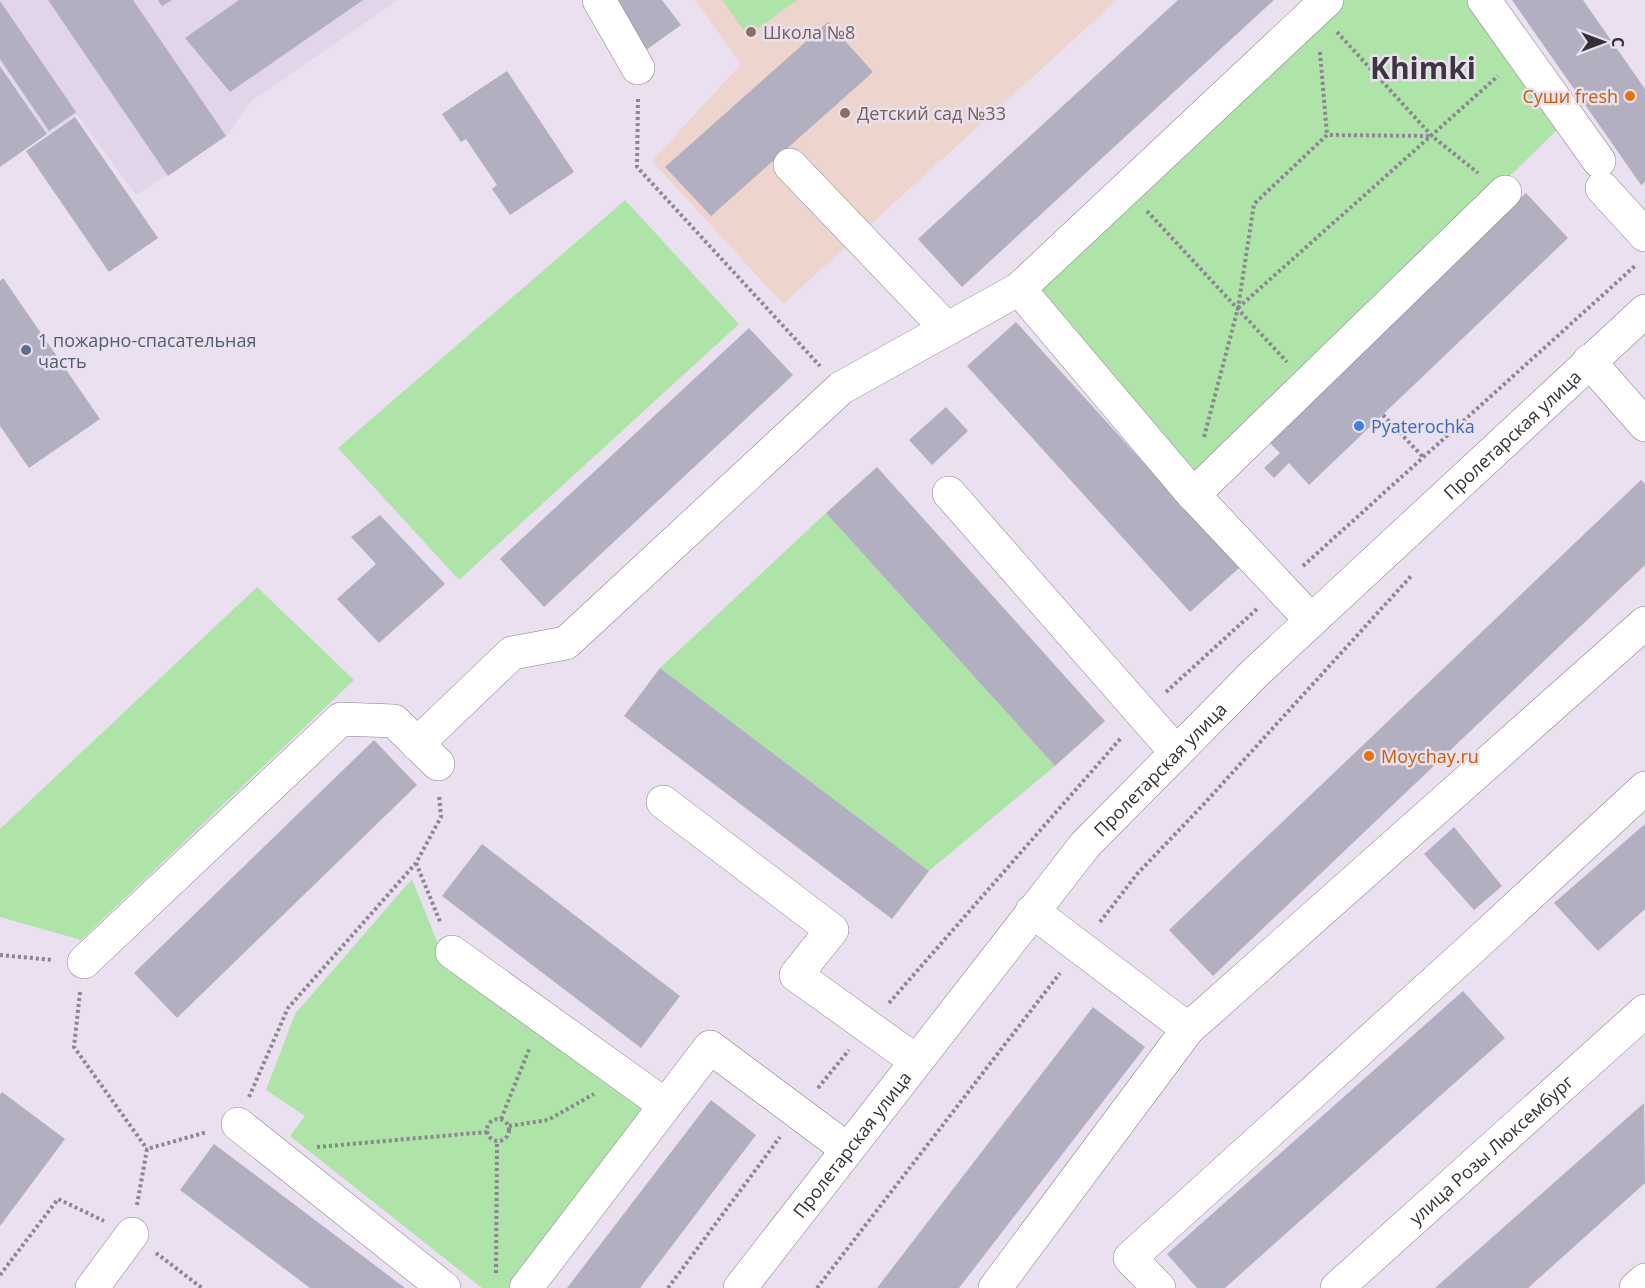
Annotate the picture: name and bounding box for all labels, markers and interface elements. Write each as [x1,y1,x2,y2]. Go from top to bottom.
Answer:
north arrow [1573,12,1633,72]
place label: Школа №8 [763,20,855,44]
marker: Школа №8 [744,25,758,39]
text: С [1607,37,1629,47]
district label: Khimki [1370,47,1476,88]
place label: Суши fresh [1522,84,1618,108]
marker: Суши fresh [1623,89,1637,103]
place label: Детский сад №33 [857,101,1006,125]
marker: Детский сад №33 [838,106,852,120]
place label: 1 пожарно-спасательная часть [38,328,256,373]
marker: 1 пожарно-спасательная часть [19,343,33,357]
street label: Пролетарская улица [1438,365,1586,504]
place label: Pyaterochka [1371,414,1475,438]
marker: Pyaterochka [1352,419,1366,433]
street label: Пролетарская улица [1088,697,1232,842]
place label: Moychay.ru [1381,744,1479,768]
marker: Moychay.ru [1362,749,1376,763]
street label: Пролетарская улица [787,1066,916,1223]
street label: улица Розы Люксембург [1404,1069,1578,1230]

